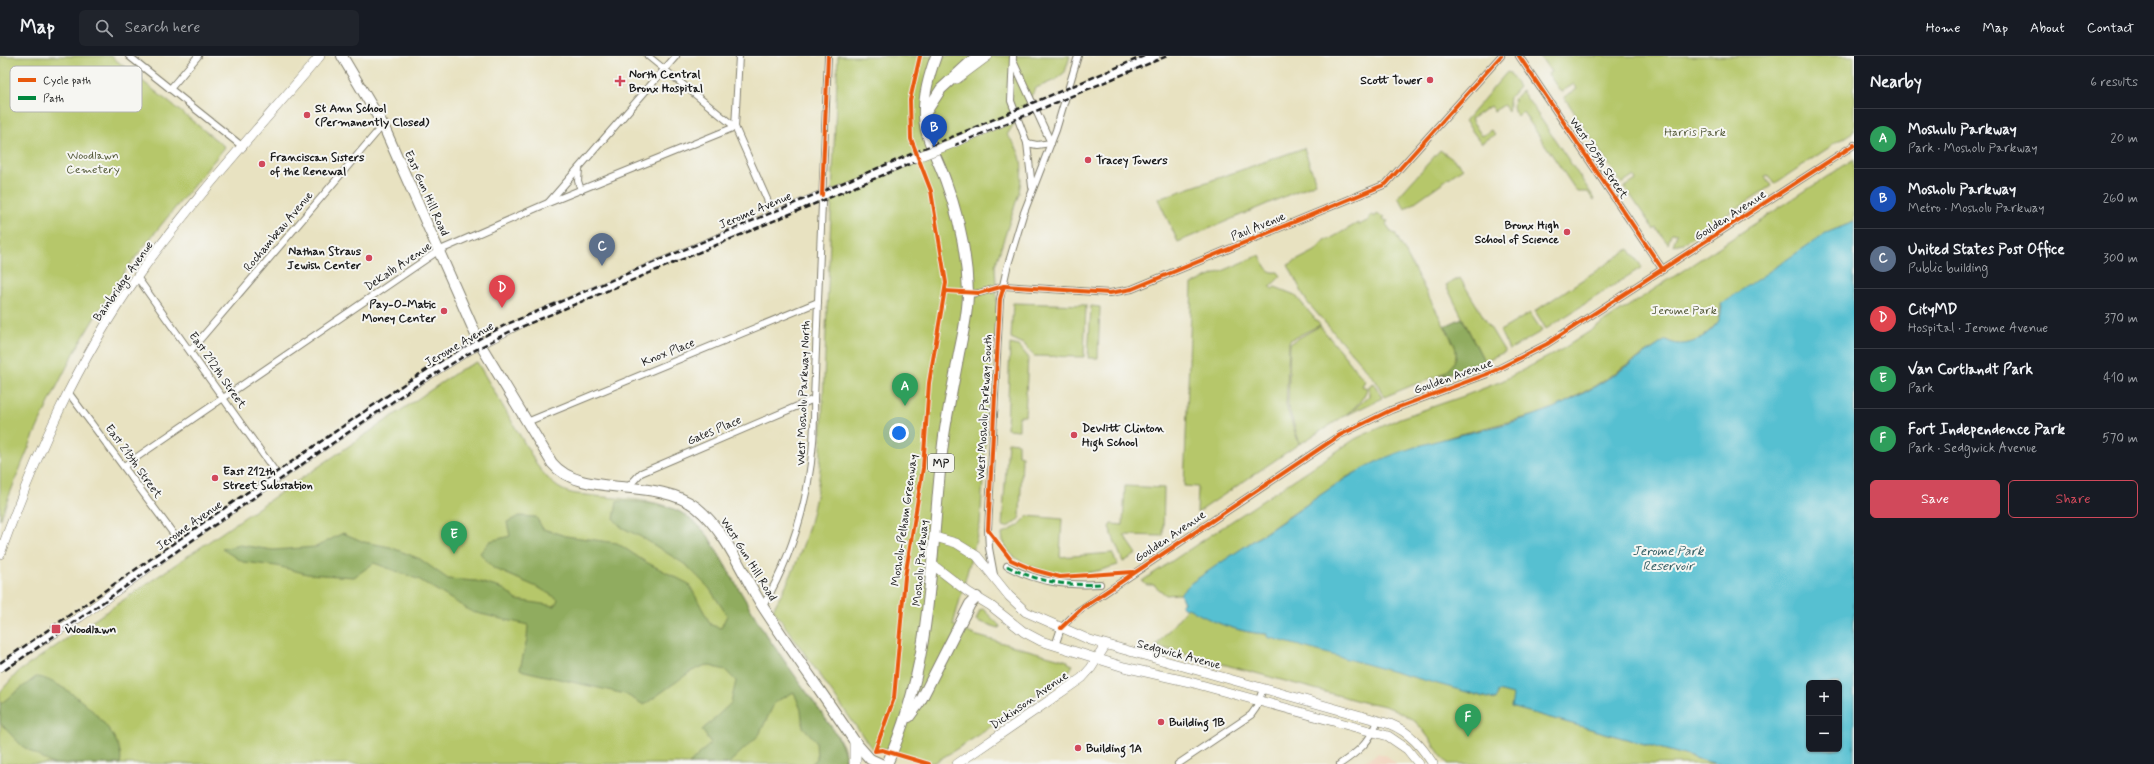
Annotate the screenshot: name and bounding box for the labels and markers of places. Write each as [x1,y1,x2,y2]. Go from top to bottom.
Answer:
place label: North Central Bronx Hospital [629,67,703,97]
place label: Scott Tower [1360,73,1422,89]
marker: North Central Bronx Hospital [614,75,626,87]
marker: Scott Tower [1425,75,1435,85]
place label: St Ann School (Permanently Closed) [315,101,430,131]
marker: St Ann School (Permanently Closed) [302,110,312,120]
pin: B [921,114,947,147]
place label: Franciscan Sisters of the Renewal [270,150,365,180]
place label: Tracey Towers [1096,153,1168,169]
marker: Tracey Towers [1083,155,1093,165]
marker: Franciscan Sisters of the Renewal [257,159,267,169]
place label: Bronx High School of Science [1475,218,1559,248]
marker: Bronx High School of Science [1562,227,1572,237]
pin: C [589,233,615,266]
place label: Nathan Straus Jewish Center [287,244,362,274]
marker: Nathan Straus Jewish Center [364,253,374,263]
pin: D [489,275,515,308]
place label: Pay-O-Matic Money Center [362,297,436,327]
marker: Pay-O-Matic Money Center [439,306,449,316]
pin: A [892,373,918,406]
place label: DeWitt Clinton High School [1082,421,1165,452]
marker: DeWitt Clinton High School [1069,430,1079,440]
place label: East 212th Street Substation [223,464,313,494]
marker: East 212th Street Substation [210,473,220,483]
pin: E [441,521,467,554]
place label: Woodlawn [64,622,117,638]
marker: Woodlawn [50,623,62,635]
pin: F [1455,704,1481,737]
place label: Building 1B [1169,715,1225,732]
marker: Building 1B [1156,717,1166,727]
place label: Building 1A [1086,741,1142,758]
marker: Building 1A [1073,743,1083,753]

